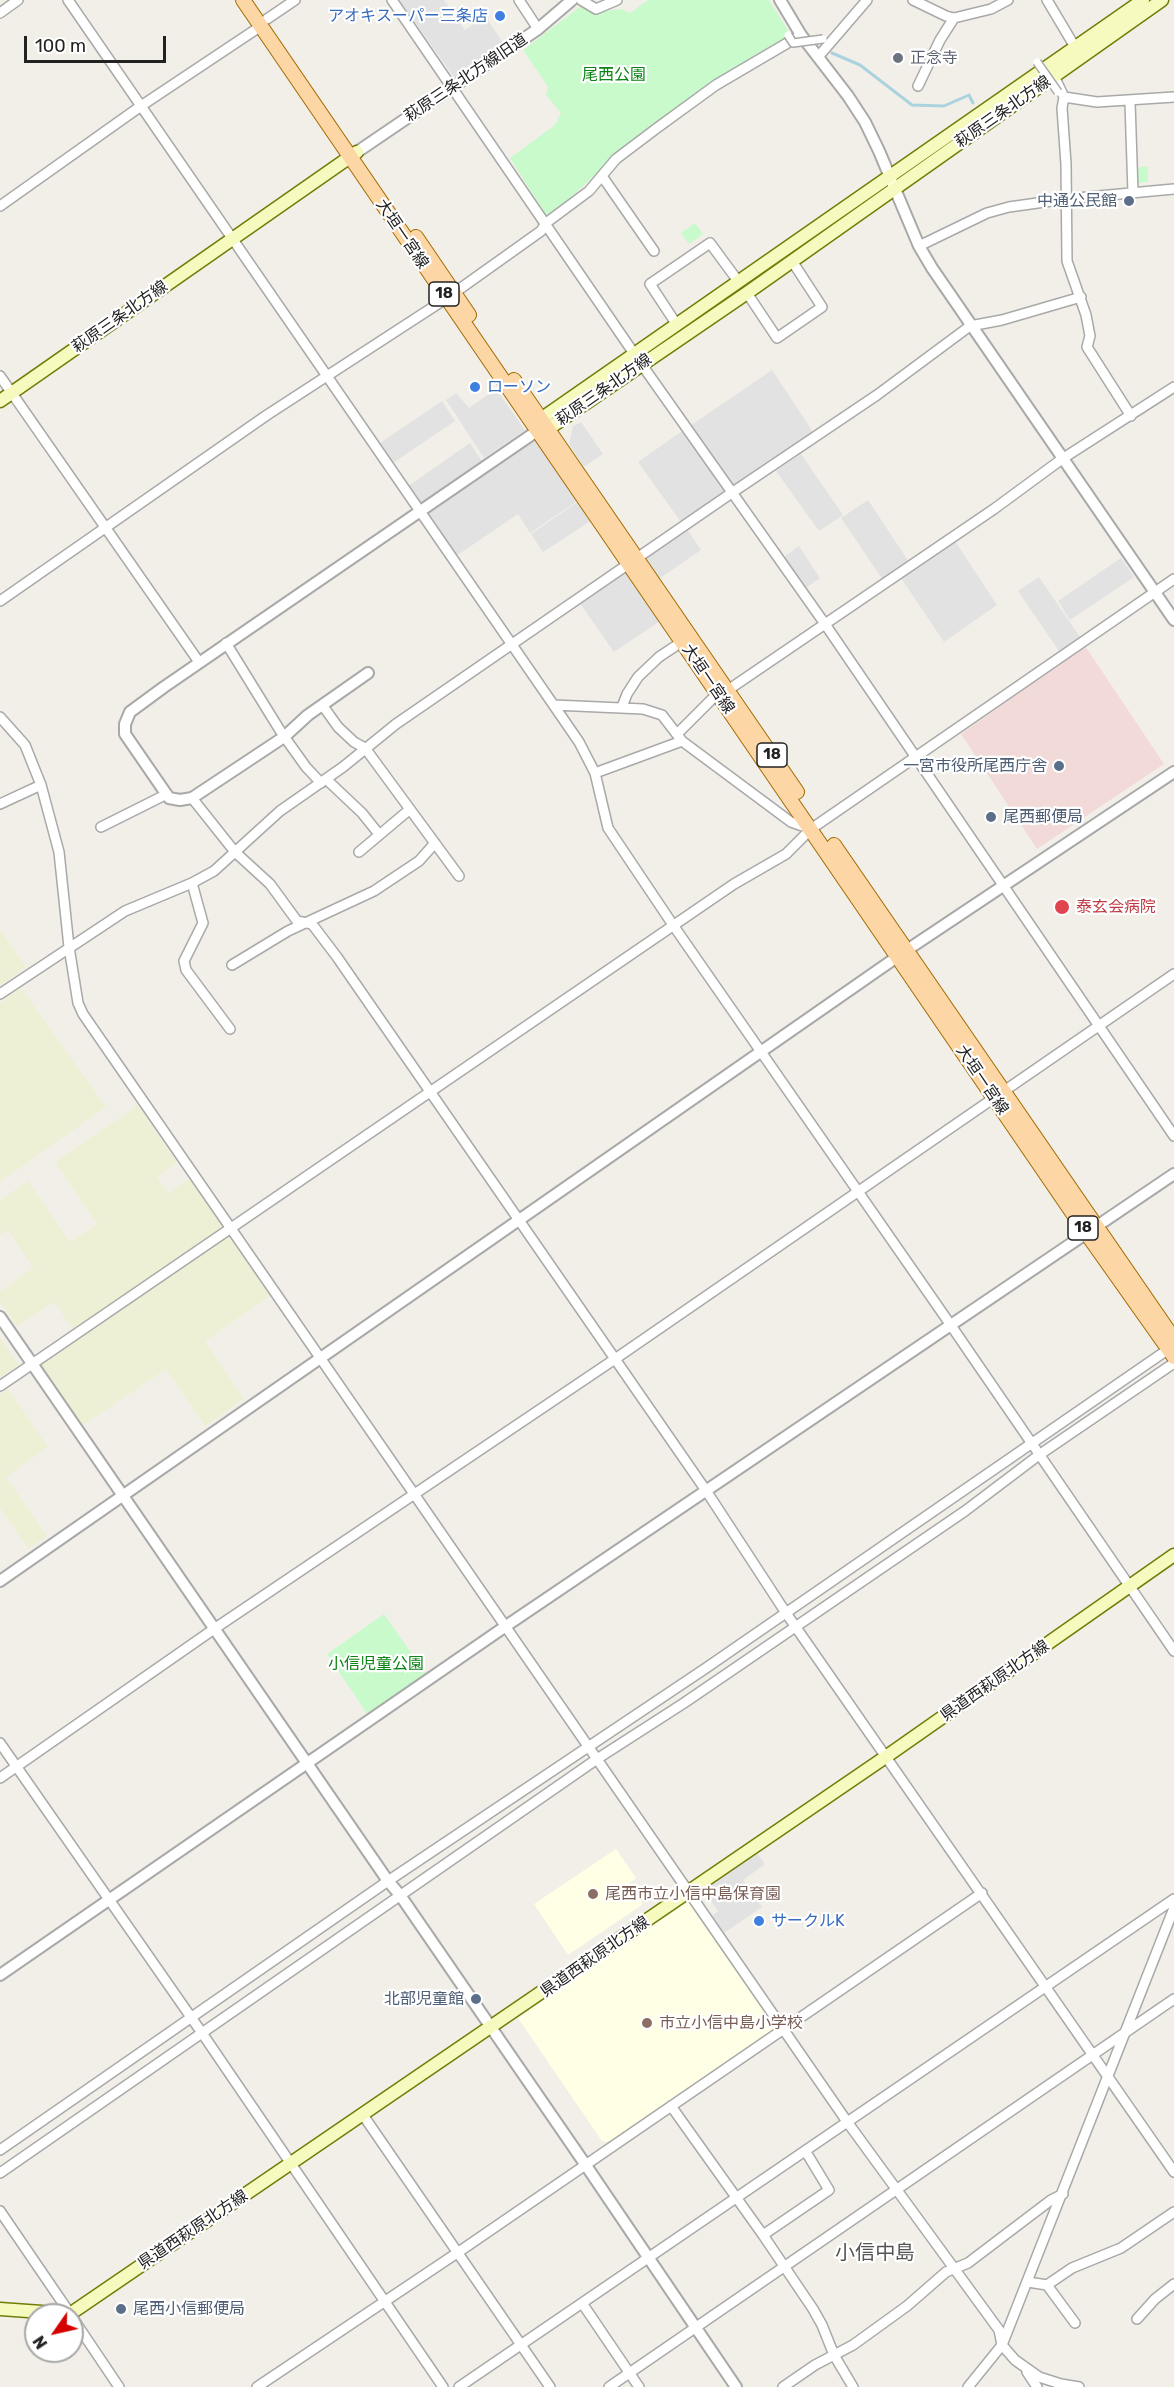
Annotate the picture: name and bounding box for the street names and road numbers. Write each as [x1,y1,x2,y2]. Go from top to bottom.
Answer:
street label: 萩原三条北方線旧道 [401,30,531,126]
street label: 萩原三条北方線 [952,72,1054,152]
street label: 大垣一宮線 [372,195,432,273]
street label: 萩原三条北方線 [69,277,171,357]
road number: 18 [429,282,459,306]
street label: 萩原三条北方線 [553,350,655,430]
street label: 大垣一宮線 [678,640,738,718]
road number: 18 [757,743,787,767]
street label: 大垣一宮線 [952,1041,1012,1119]
road number: 18 [1068,1216,1098,1240]
street label: 県道西萩原北方線 [937,1636,1053,1726]
street label: 県道西萩原北方線 [537,1912,653,2002]
street label: 県道西萩原北方線 [135,2186,251,2274]

